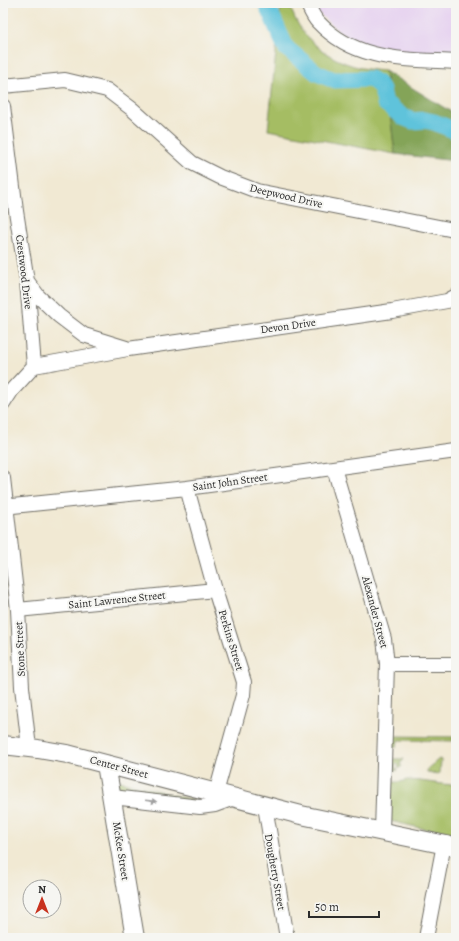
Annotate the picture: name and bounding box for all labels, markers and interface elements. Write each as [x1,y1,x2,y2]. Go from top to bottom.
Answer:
street label: Deepwood Drive [248,180,324,212]
street label: Crestwood Drive [12,234,36,310]
street label: Devon Drive [259,315,317,337]
street label: Saint John Street [192,469,269,495]
street label: Alexander Street [358,573,392,650]
street label: Saint Lawrence Street [68,587,167,613]
street label: Perkins Street [215,608,247,673]
street label: Stone Street [11,621,29,677]
street label: Center Street [88,752,150,782]
one-way arrow [144,798,157,804]
street label: McKee Street [109,821,133,882]
street label: Dougherty Street [261,833,289,912]
north arrow [22,879,62,919]
text: N [38,882,46,897]
scale bar [309,893,379,919]
text: 50 m [315,899,339,915]

